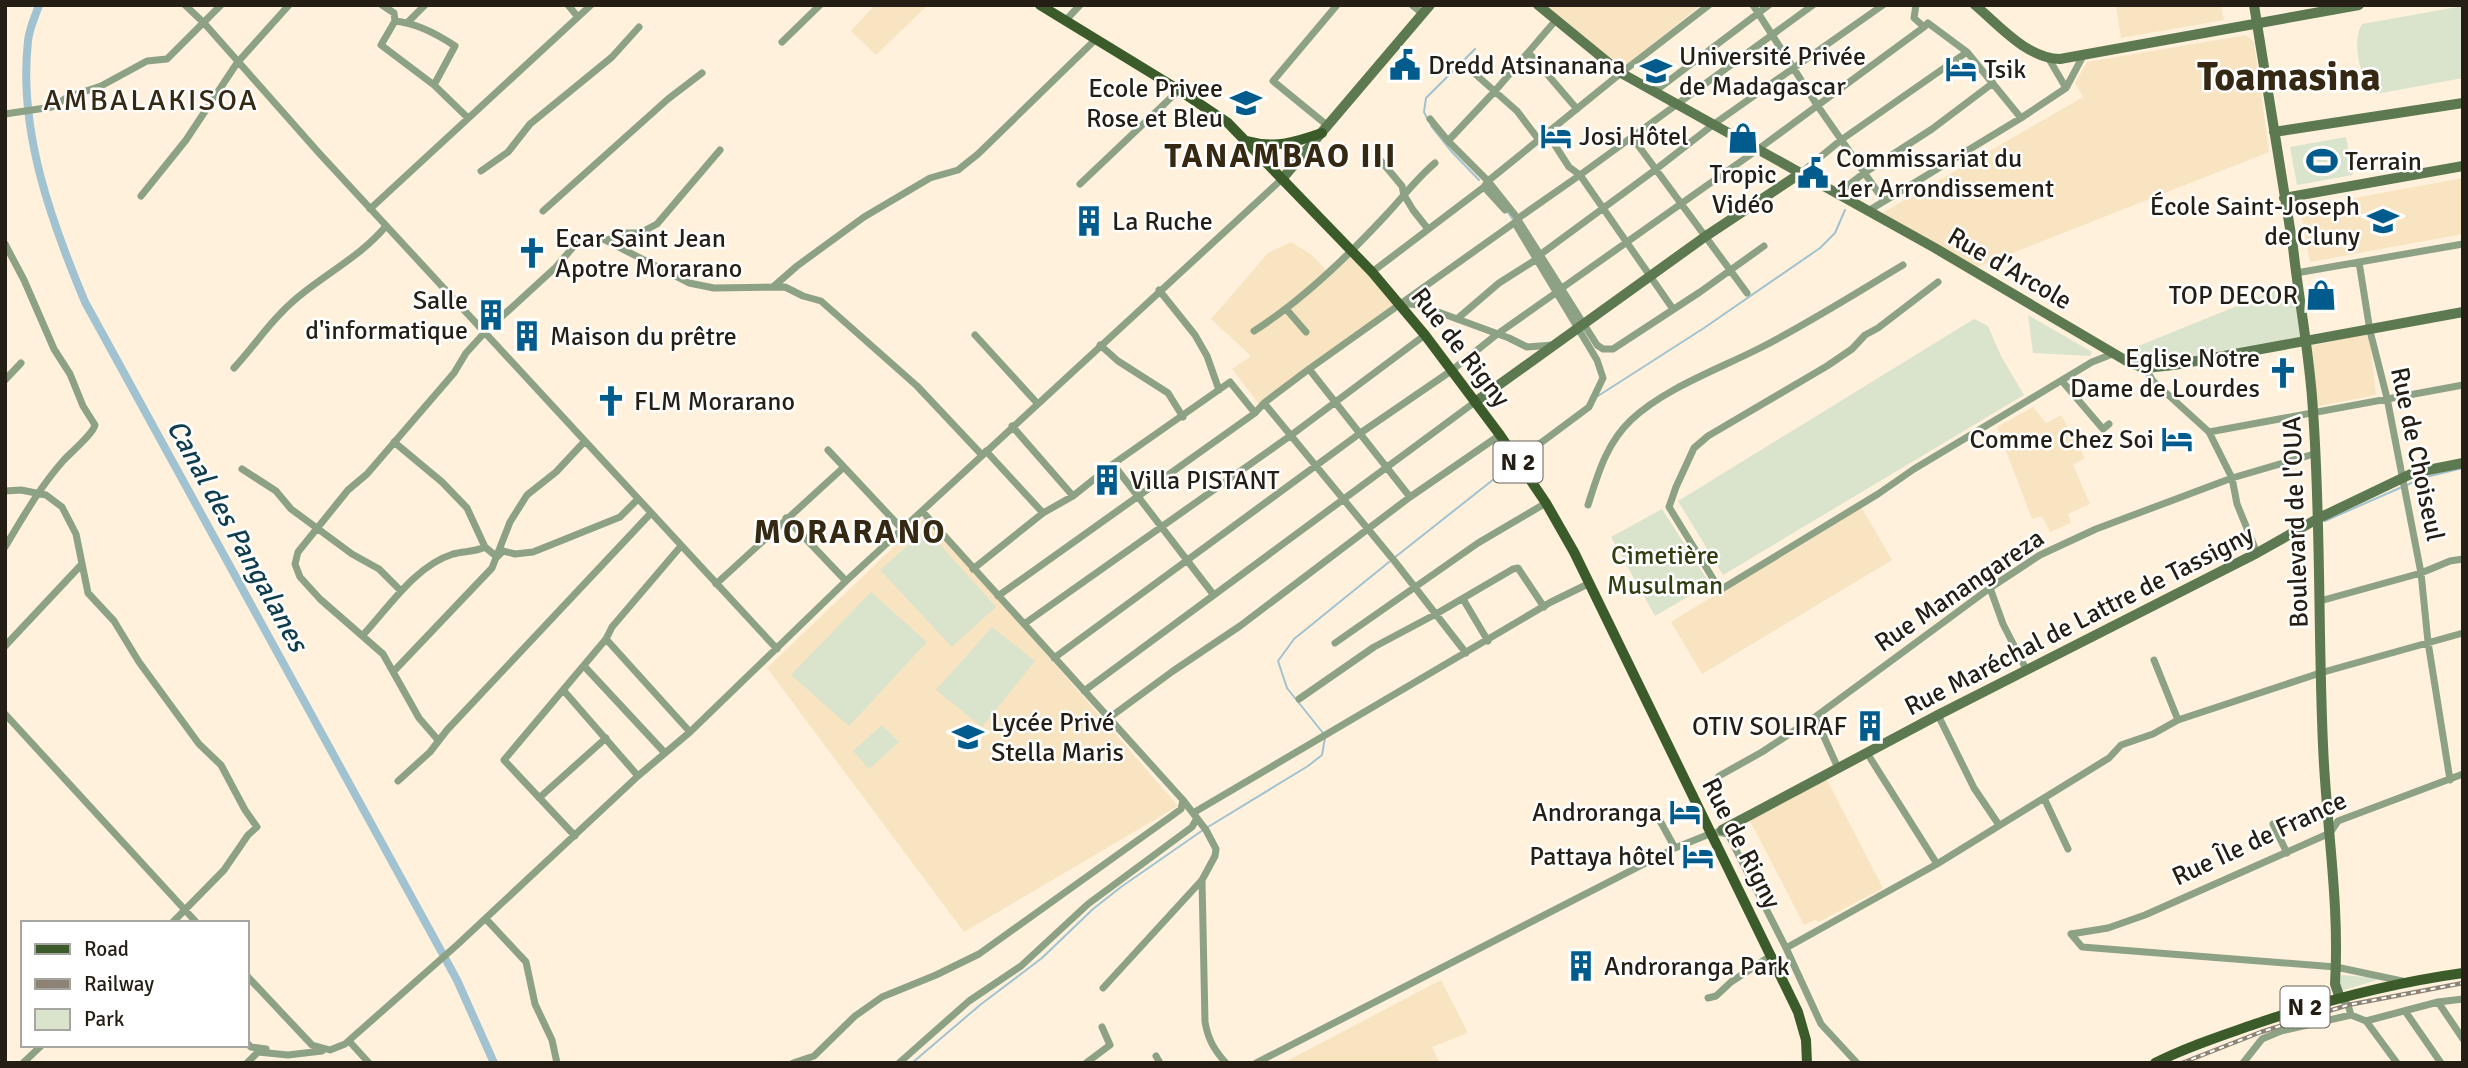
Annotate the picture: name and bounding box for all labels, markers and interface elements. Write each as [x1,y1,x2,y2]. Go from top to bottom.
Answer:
place label: Université Privée de Madagascar [1679,41,1866,103]
public building icon: Dredd Atsinanana [1388,48,1422,82]
place label: Dredd Atsinanana [1428,50,1625,82]
hotel icon: Tsik [1944,52,1978,86]
district label: Toamasina [2197,52,2381,102]
school or university icon: Université Privée de Madagascar [1639,54,1673,88]
place label: Tsik [1984,54,2026,86]
place label: Ecole Privee Rose et Bleu [1086,73,1223,135]
district label: AMBALAKISOA [43,82,259,119]
school or university icon: Ecole Privee Rose et Bleu [1229,86,1263,120]
hotel icon: Josi Hôtel [1539,119,1573,153]
place label: Josi Hôtel [1579,121,1689,153]
shop icon: Tropic Vidéo [1726,121,1760,155]
district label: TANAMBAO III [1165,136,1397,177]
place label: Commissariat du 1er Arrondissement [1836,143,2054,205]
sports icon: Terrain [2305,144,2339,178]
place label: Terrain [2345,146,2422,178]
public building icon: Commissariat du 1er Arrondissement [1796,156,1830,190]
place label: Tropic Vidéo [1709,159,1777,221]
place label: École Saint-Joseph de Cluny [2150,191,2360,253]
building icon: La Ruche [1072,204,1106,238]
school or university icon: École Saint-Joseph de Cluny [2366,204,2400,238]
place label: La Ruche [1112,206,1213,238]
street label: Rue d'Arcole [1942,220,2077,317]
place label: Ecar Saint Jean Apotre Morarano [555,223,742,285]
church icon: Ecar Saint Jean Apotre Morarano [515,236,549,270]
shop icon: TOP DECOR [2304,278,2338,312]
place label: TOP DECOR [2169,280,2298,312]
street label: Rue de Rigny [1404,282,1517,414]
place label: Salle d'informatique [305,285,468,347]
building icon: Salle d'informatique [474,298,508,332]
building icon: Maison du prêtre [510,319,544,353]
place label: Maison du prêtre [550,321,737,353]
place label: Eglise Notre Dame de Lourdes [2070,343,2260,405]
church icon: Eglise Notre Dame de Lourdes [2266,356,2300,390]
street label: Rue de Choiseul [2383,364,2451,544]
church icon: FLM Morarano [594,384,628,418]
place label: FLM Morarano [634,386,795,418]
water label: Canal des Pangalanes [159,414,316,660]
street label: Boulevard de l'OUA [2276,415,2316,628]
hotel icon: Comme Chez Soi [2160,422,2194,456]
place label: Comme Chez Soi [1970,424,2154,456]
road number: N 2 [1494,442,1542,482]
building icon: Villa PISTANT [1090,463,1124,497]
place label: Villa PISTANT [1130,465,1280,497]
district label: MORARANO [753,512,947,553]
street label: Rue Maréchal de Lattre de Tassigny [1899,519,2260,723]
street label: Rue Manangareza [1869,522,2050,659]
park label: Cimetière Musulman [1607,540,1723,602]
place label: Lycée Privé Stella Maris [991,707,1124,769]
building icon: OTIV SOLIRAF [1853,709,1887,743]
place label: OTIV SOLIRAF [1692,711,1847,743]
school or university icon: Lycée Privé Stella Maris [951,720,985,754]
street label: Rue de Rigny [1694,773,1788,914]
street label: Rue Île de France [2167,784,2352,893]
hotel icon: Androranga [1668,795,1702,829]
place label: Androranga [1532,797,1662,829]
hotel icon: Pattaya hôtel [1681,839,1715,873]
place label: Pattaya hôtel [1529,841,1675,873]
legend [21,921,248,1047]
text: Road [84,936,129,962]
building icon: Androranga Park [1564,949,1598,983]
place label: Androranga Park [1604,951,1790,983]
text: Railway [84,971,154,997]
road number: N 2 [2280,987,2330,1028]
text: Park [84,1006,125,1032]

